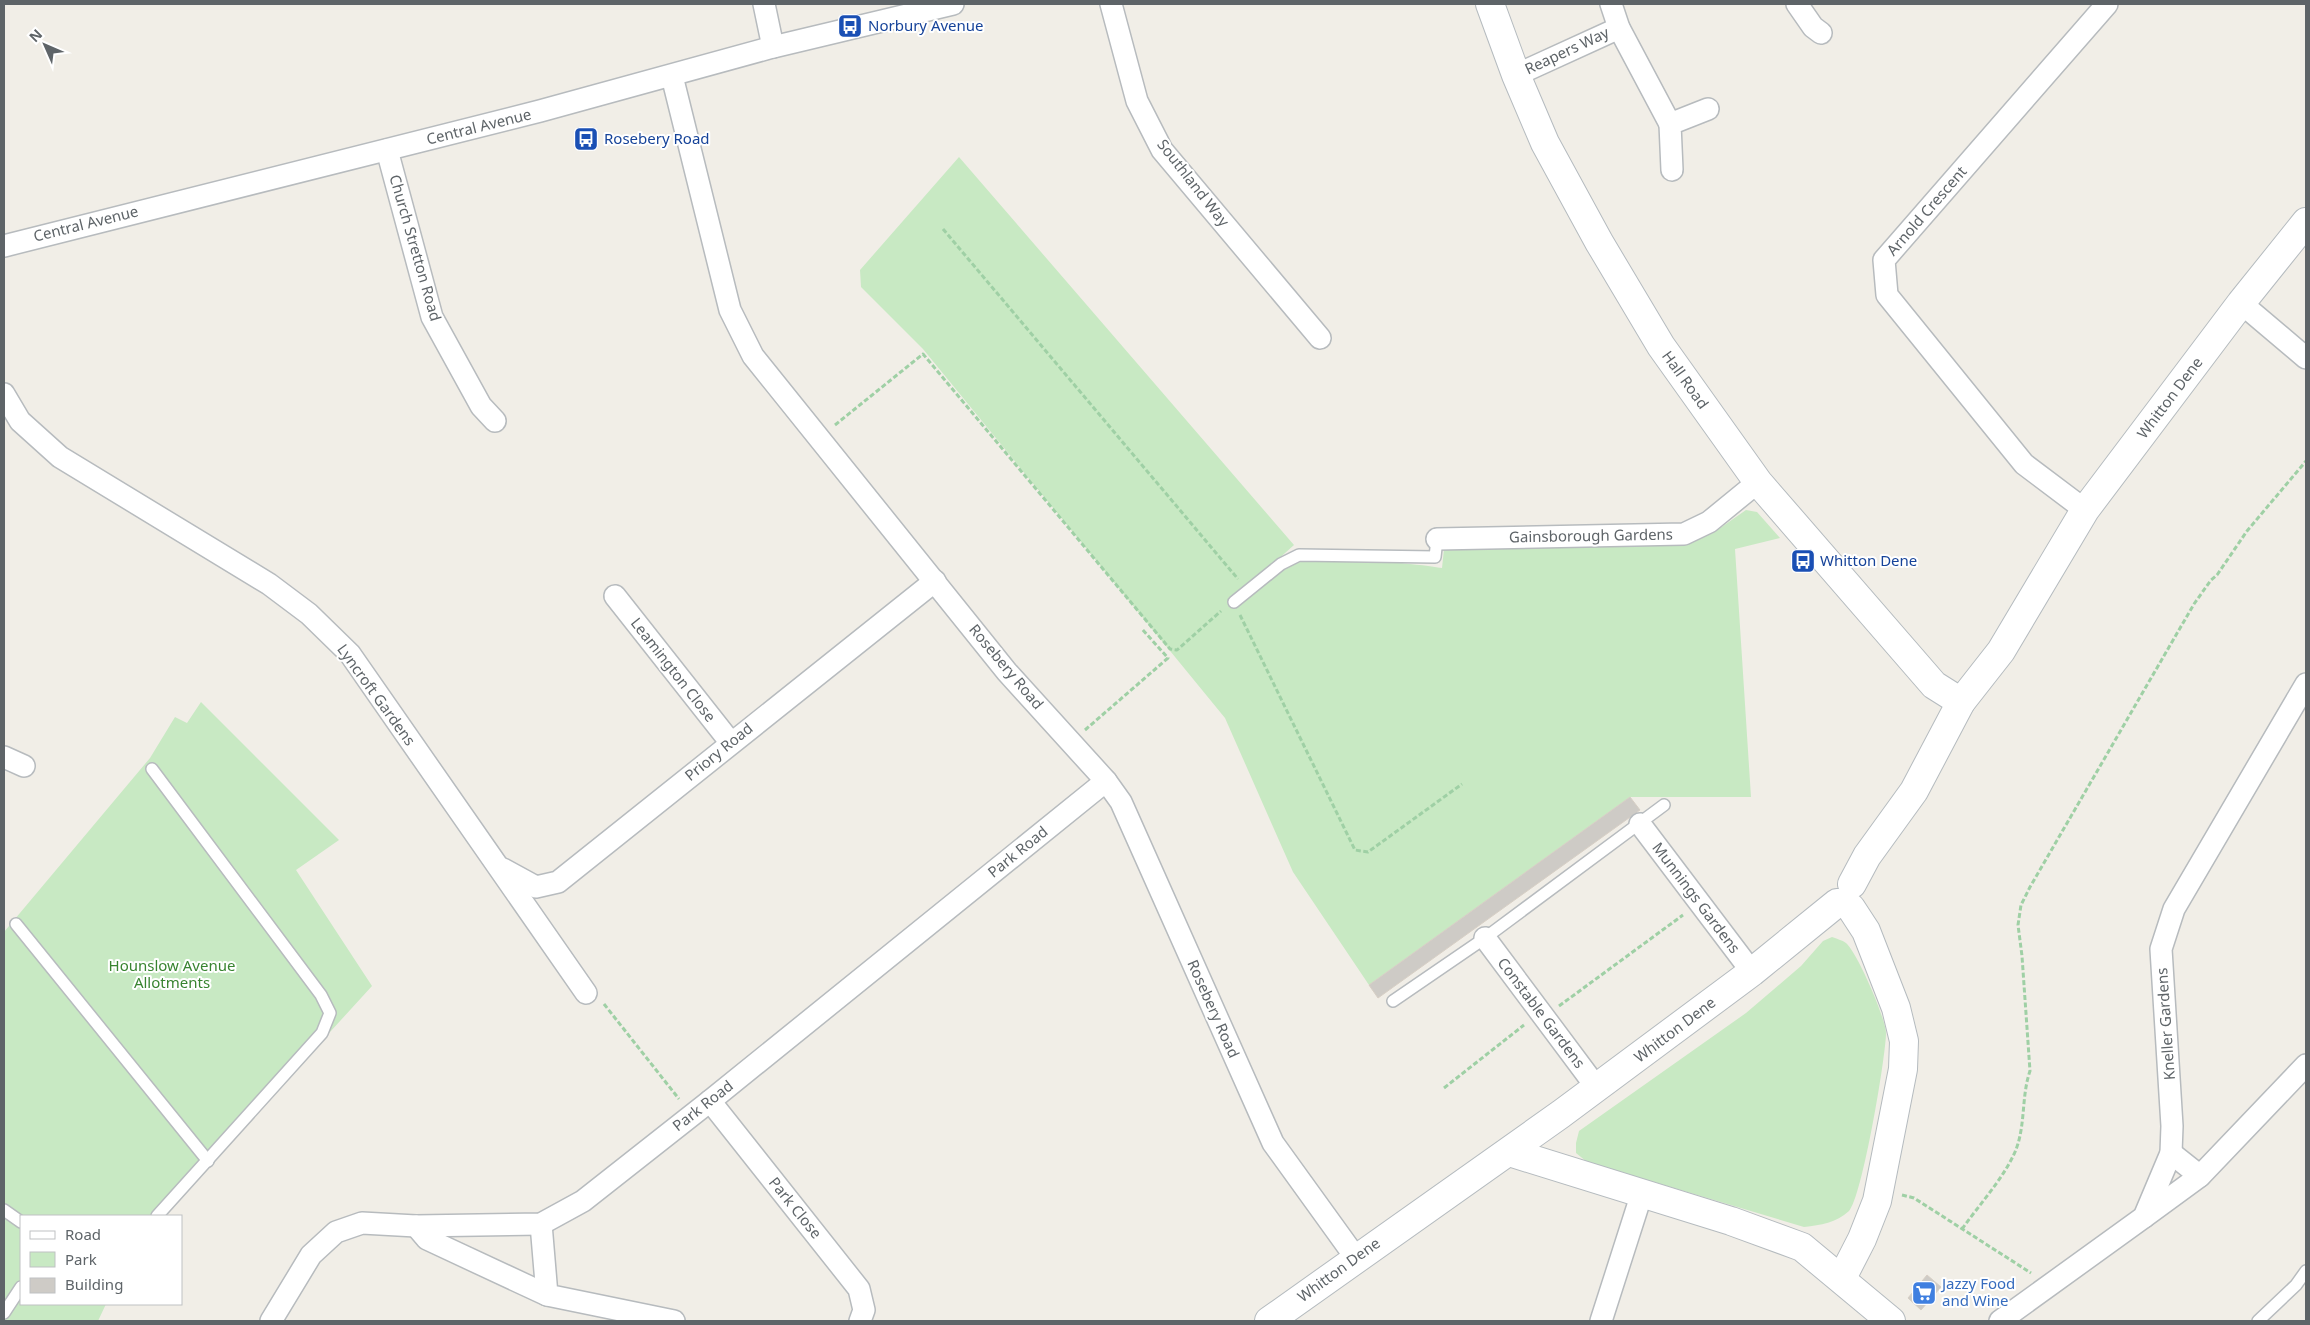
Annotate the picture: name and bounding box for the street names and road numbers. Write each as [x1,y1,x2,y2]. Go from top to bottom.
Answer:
street label: Reapers Way [1521,22,1612,78]
street label: Central Avenue [424,103,533,149]
street label: Southland Way [1153,135,1234,230]
street label: Arnold Crescent [1882,161,1971,259]
street label: Church Stretton Road [385,172,446,323]
street label: Central Avenue [31,200,140,246]
street label: Hall Road [1658,346,1714,412]
street label: Whitton Dene [2132,353,2206,442]
street label: Gainsborough Gardens [1509,524,1673,546]
street label: Leamington Close [627,613,721,726]
street label: Rosebery Road [965,620,1048,713]
street label: Lyncroft Gardens [333,640,420,749]
street label: Priory Road [680,718,757,785]
street label: Park Road [983,821,1052,882]
street label: Munnings Gardens [1648,838,1745,957]
street label: Constable Gardens [1494,953,1590,1072]
street label: Rosebery Road [1183,956,1245,1061]
street label: Kneller Gardens [2151,967,2179,1081]
street label: Whitton Dene [1630,992,1719,1066]
street label: Park Road [668,1075,737,1135]
street label: Park Close [765,1172,827,1242]
street label: Whitton Dene [1293,1233,1384,1306]

